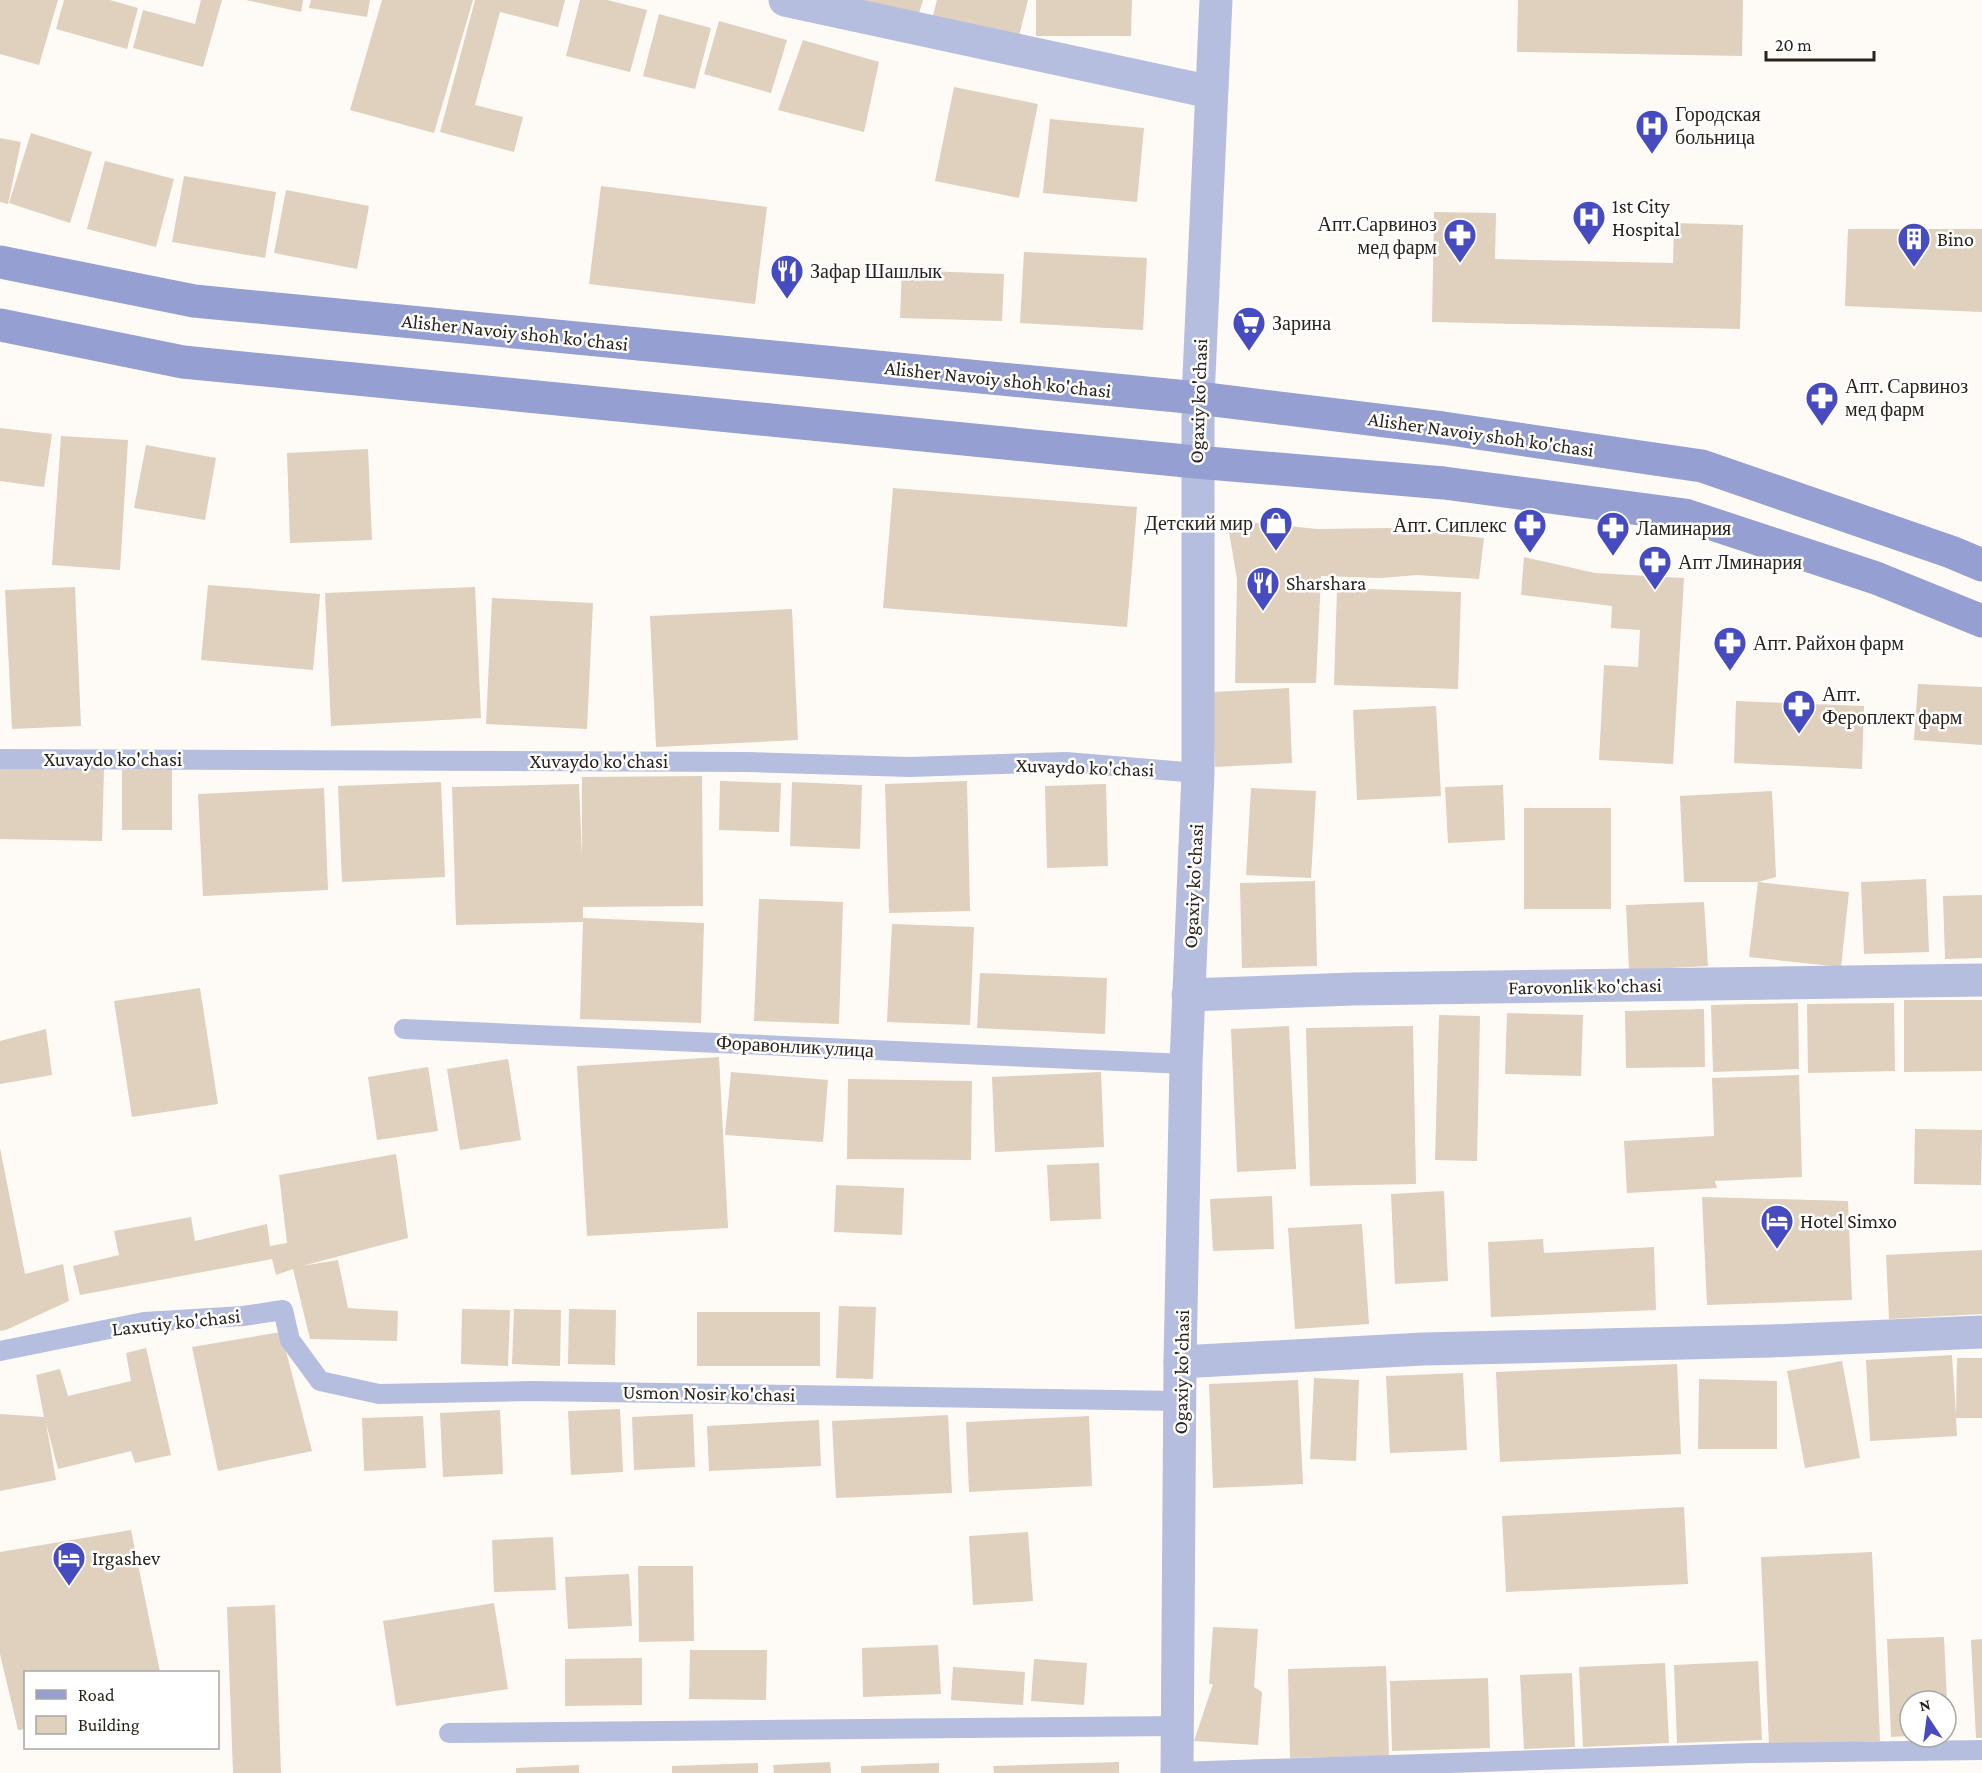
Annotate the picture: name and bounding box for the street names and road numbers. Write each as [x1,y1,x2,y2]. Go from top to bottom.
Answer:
street label: Alisher Navoiy shoh ko'chasi [401,309,629,356]
street label: Ogaxiy ko'chasi [1185,338,1212,464]
street label: Alisher Navoiy shoh ko'chasi [884,356,1112,403]
street label: Alisher Navoiy shoh ko'chasi [1367,407,1595,462]
street label: Xuvaydo ko'chasi [44,748,182,771]
street label: Xuvaydo ko'chasi [530,750,668,773]
street label: Xuvaydo ko'chasi [1015,754,1155,781]
street label: Ogaxiy ko'chasi [1179,823,1208,949]
street label: Farovonlik ko'chasi [1508,974,1662,998]
street label: Форавонлик улица [715,1031,875,1062]
street label: Laxutiy ko'chasi [111,1304,241,1341]
street label: Ogaxiy ko'chasi [1169,1309,1194,1435]
street label: Usmon Nosir ko'chasi [622,1380,796,1406]

